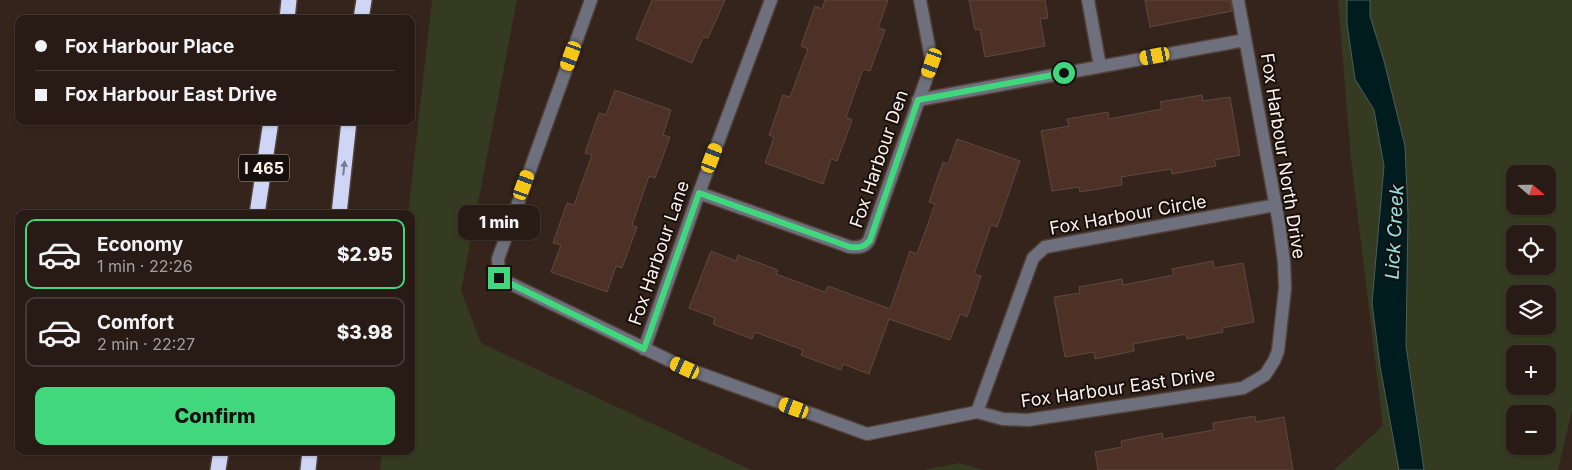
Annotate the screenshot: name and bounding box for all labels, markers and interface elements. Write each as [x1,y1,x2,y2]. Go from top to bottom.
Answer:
text: Fox Harbour Place [65,35,234,58]
car [558,39,583,73]
car [919,46,944,80]
car [1138,46,1171,66]
street label: Fox Harbour North Drive [1257,52,1310,260]
route start [1053,62,1075,84]
text: Fox Harbour East Drive [65,83,277,106]
street label: Fox Harbour Den [845,87,912,230]
car [699,141,724,175]
road number: I 465 [239,154,289,182]
one-way arrow [340,159,348,175]
north arrow [1506,165,1556,215]
map controls [1506,165,1556,455]
car [511,168,536,202]
street label: Fox Harbour Lane [624,178,693,328]
water label: Lick Creek [1381,183,1408,280]
street label: Fox Harbour Circle [1048,190,1208,239]
callout: 1 min [458,206,540,240]
text: 1 min [479,212,519,232]
button: locate [1506,225,1556,275]
icon: car [37,232,82,277]
text: Economy [97,233,183,256]
text: $2.95 [337,243,393,266]
text: 1 min · 22:26 [97,256,193,276]
route end [488,267,510,289]
button: layers [1506,285,1556,335]
icon: car [37,310,82,355]
text: Comfort [97,311,174,334]
text: $3.98 [337,321,393,344]
text: 2 min · 22:27 [97,334,195,354]
button: + [1506,345,1556,395]
car [668,355,701,381]
street label: Fox Harbour East Drive [1019,363,1216,412]
button: Confirm [35,387,395,445]
car [777,396,810,420]
button: − [1506,405,1556,455]

